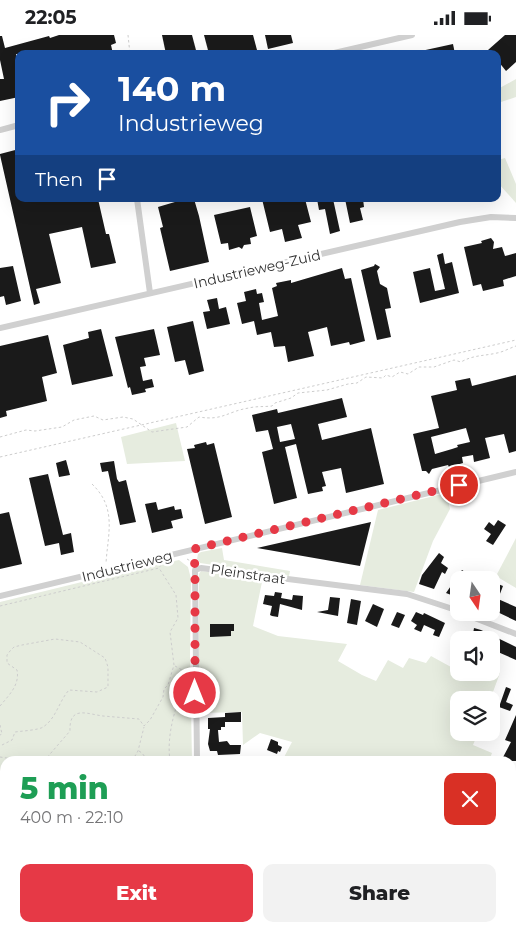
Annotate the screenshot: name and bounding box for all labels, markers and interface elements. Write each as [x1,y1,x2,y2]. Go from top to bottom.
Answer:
text: 22:05 [25,6,77,29]
text: 140 m [118,67,226,110]
icon: right [35,70,100,135]
text: Industrieweg [118,110,264,137]
icon: arrive [93,165,121,193]
text: Then [35,168,83,191]
street label: Industrieweg-Zuid [192,246,322,292]
pin [438,464,480,506]
icon: arrive [445,471,473,499]
street label: Industrieweg [80,546,174,586]
street label: Pleinstraat [209,560,287,588]
north arrow [450,571,500,621]
map controls [450,571,500,741]
button: sound [450,631,500,681]
position arrow [168,666,220,718]
button: layers [450,691,500,741]
text: 5 min [20,770,109,807]
button: close [444,773,496,825]
text: 400 m · 22:10 [20,808,123,827]
button: Exit [20,864,253,922]
button: Share [263,864,496,922]

